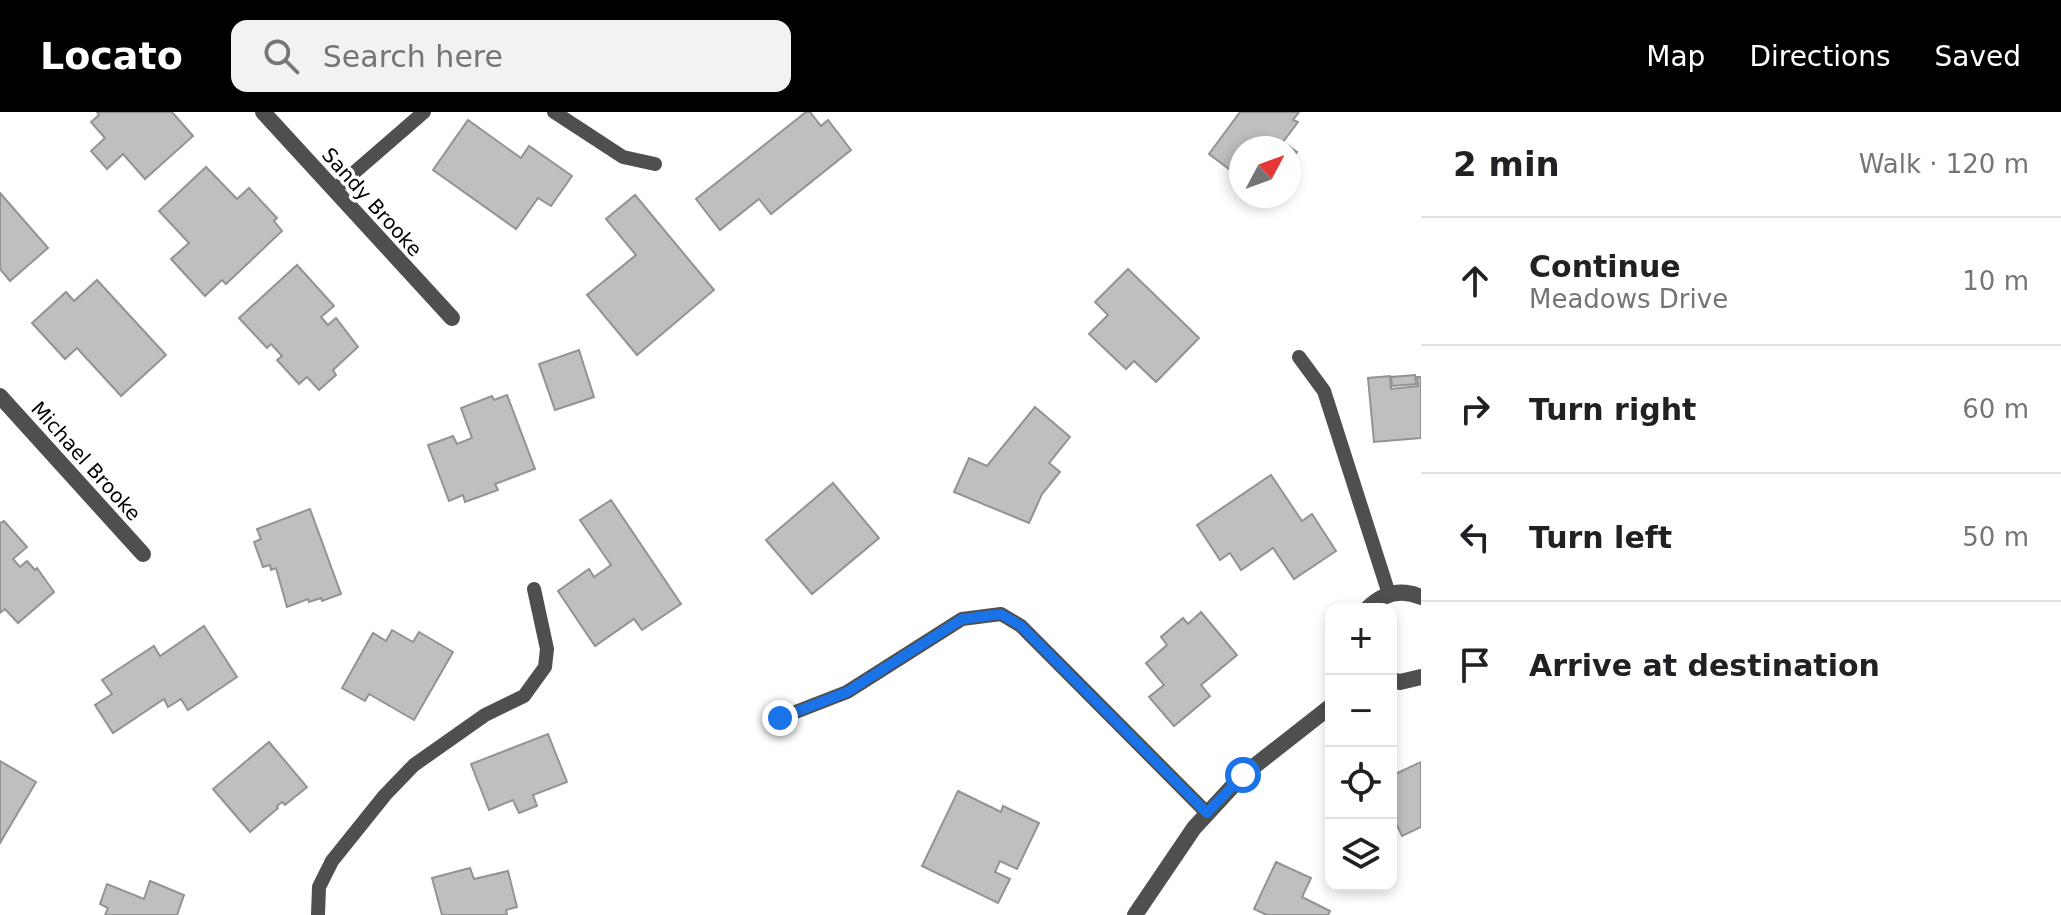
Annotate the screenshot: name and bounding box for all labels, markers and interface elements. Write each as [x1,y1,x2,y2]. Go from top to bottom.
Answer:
search box [231,20,791,92]
text: Locato [40,34,183,78]
icon: search [259,34,303,78]
text: Search here [323,39,503,74]
text: Map [1646,40,1705,73]
text: Directions [1749,40,1890,73]
text: Saved [1934,40,2021,73]
north arrow [1229,136,1301,208]
street label: Sandy Brooke [317,143,427,261]
text: 2 min [1453,144,1560,184]
text: Walk · 120 m [1859,149,2029,179]
text: Continue [1529,249,1681,284]
icon: ahead [1453,259,1497,303]
text: 10 m [1962,266,2029,296]
text: Meadows Drive [1529,284,1728,314]
icon: right [1453,387,1497,431]
text: Turn right [1529,392,1696,427]
text: 60 m [1962,394,2029,424]
street label: Michael Brooke [26,396,146,526]
icon: left [1453,515,1497,559]
text: Turn left [1529,520,1672,555]
text: 50 m [1962,522,2029,552]
map controls [1325,603,1397,891]
button: + [1325,603,1397,675]
icon: arrive [1453,643,1497,687]
text: Arrive at destination [1529,648,1880,683]
button: − [1325,675,1397,747]
route end [762,700,798,736]
button: locate [1325,747,1397,819]
route start [1225,757,1261,793]
button: layers [1325,819,1397,891]

